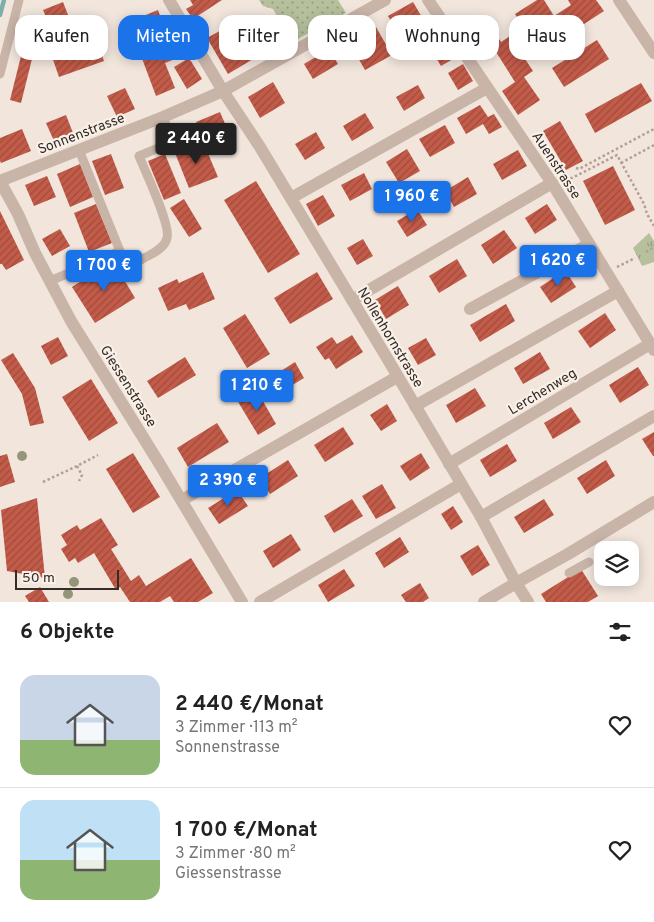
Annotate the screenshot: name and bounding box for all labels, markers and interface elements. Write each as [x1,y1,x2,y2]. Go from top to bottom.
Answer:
chip: Kaufen [15,15,108,60]
chip: Mieten [118,15,209,60]
chip: Filter [219,15,298,60]
chip: Neu [308,15,376,60]
chip: Wohnung [386,15,499,60]
chip: Haus [509,15,585,60]
street label: Sonnenstrasse [36,110,127,159]
pin: 2 440 € [150,122,242,165]
text: 2 440 € [166,129,226,149]
street label: Auenstrasse [528,129,584,203]
pin: 1 960 € [366,180,458,223]
text: 1 960 € [385,187,439,207]
pin: 1 620 € [512,244,604,287]
pin: 1 700 € [58,250,150,292]
text: 1 620 € [531,251,585,271]
text: 1 700 € [77,256,131,276]
street label: Nollenhornstrasse [353,285,426,391]
street label: Giessenstrasse [96,343,160,431]
street label: Lerchenweg [506,365,580,419]
pin: 1 210 € [211,370,303,412]
text: 1 210 € [231,376,283,396]
pin: 2 390 € [182,464,274,507]
text: 2 390 € [199,471,257,491]
map controls [594,541,639,586]
button: layers [594,541,639,586]
scale bar [15,567,119,590]
text: 50 m [22,570,55,587]
icon: filters [606,618,634,646]
text: 6 Objekte [20,619,115,646]
text: 2 440 €/Monat [175,691,324,718]
icon: home [60,695,120,755]
icon: heart [606,711,634,739]
text: 3 Zimmer · 113 m² [175,718,298,738]
text: Sonnenstrasse [175,738,280,758]
text: 1 700 €/Monat [175,817,318,844]
icon: home [60,820,120,880]
icon: heart [606,836,634,864]
text: 3 Zimmer · 80 m² [175,844,296,864]
text: Giessenstrasse [175,864,282,884]

